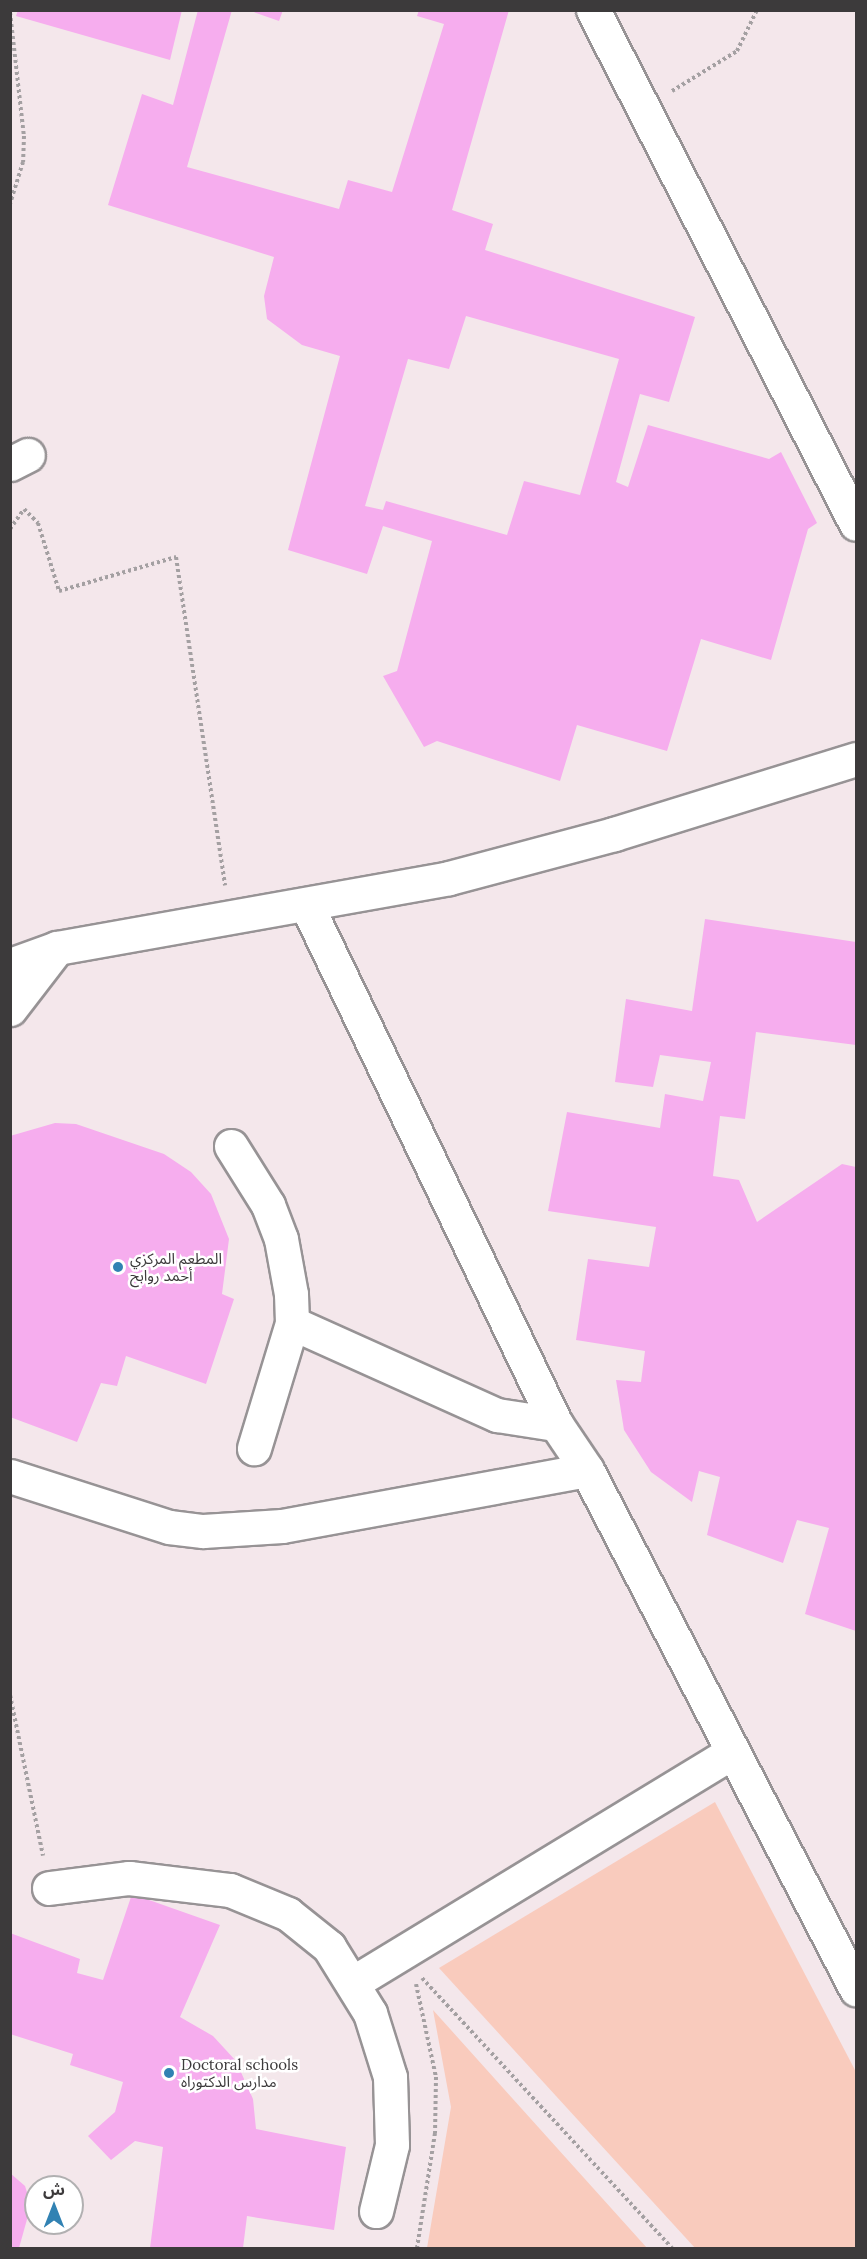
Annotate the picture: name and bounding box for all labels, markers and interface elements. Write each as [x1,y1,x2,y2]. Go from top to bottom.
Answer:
place label: المطعم المركزي أحمد روابح [130,1249,222,1284]
marker: المطعم المركزي أحمد روابح [111,1260,125,1274]
place label: Doctoral schools مدارس الدكتوراه [181,2055,298,2090]
marker: Doctoral schools مدارس الدكتوراه [162,2066,176,2080]
north arrow [24,2175,84,2235]
text: ش [43,2179,65,2199]

